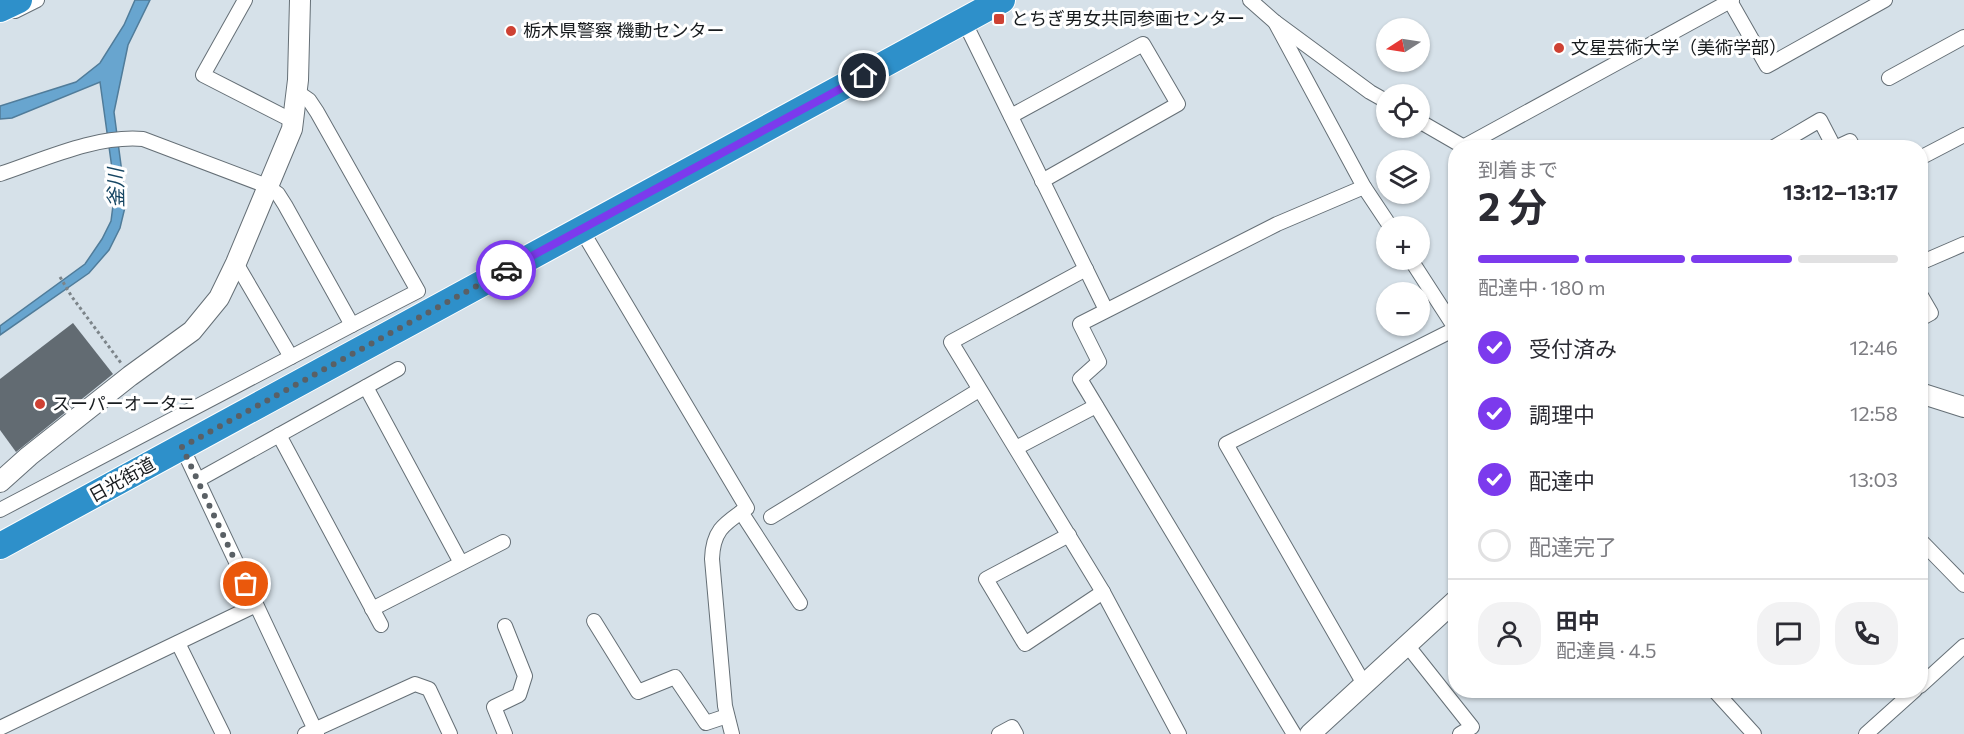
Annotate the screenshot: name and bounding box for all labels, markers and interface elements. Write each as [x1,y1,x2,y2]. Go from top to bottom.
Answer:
place label: とちぎ男女共同参画センター [1011,7,1245,29]
marker: とちぎ男女共同参画センター [992,12,1006,26]
north arrow [1376,18,1430,72]
map controls [1376,18,1430,336]
place label: 栃木県警察 機動センター [523,19,724,41]
marker: 栃木県警察 機動センター [504,24,518,38]
place label: 文星芸術大学（美術学部） [1571,36,1787,58]
marker: 文星芸術大学（美術学部） [1552,41,1566,55]
pin [838,50,889,101]
icon: home [847,59,880,92]
button: locate [1376,84,1430,138]
button: layers [1376,150,1430,204]
text: 到着まで [1478,157,1558,181]
water label: 釜川 [103,166,127,208]
text: 13:12–13:17 [1783,178,1898,205]
text: 2 分 [1478,181,1547,229]
button: + [1376,216,1430,270]
courier [476,240,536,300]
icon: car [490,254,523,287]
text: 配達中 · 180 m [1478,275,1605,299]
button: − [1376,282,1430,336]
icon: check [1478,331,1511,364]
text: 受付済み [1529,335,1617,362]
text: 12:46 [1850,335,1898,359]
place label: スーパーオータニ [52,392,196,414]
marker: スーパーオータニ [33,397,47,411]
icon: check [1478,397,1511,430]
text: 調理中 [1529,401,1595,428]
text: 12:58 [1850,401,1898,425]
street label: 日光街道 [85,452,158,506]
icon: check [1478,463,1511,496]
text: 配達中 [1529,467,1595,494]
text: 13:03 [1849,467,1898,491]
text: 配達完了 [1529,533,1617,560]
pin [220,558,271,609]
icon: bag [229,567,262,600]
button: person [1478,602,1541,665]
button: chat [1757,602,1820,665]
button: phone [1835,602,1898,665]
text: 田中 [1556,607,1600,634]
text: 配達員 · 4.5 [1556,638,1656,662]

